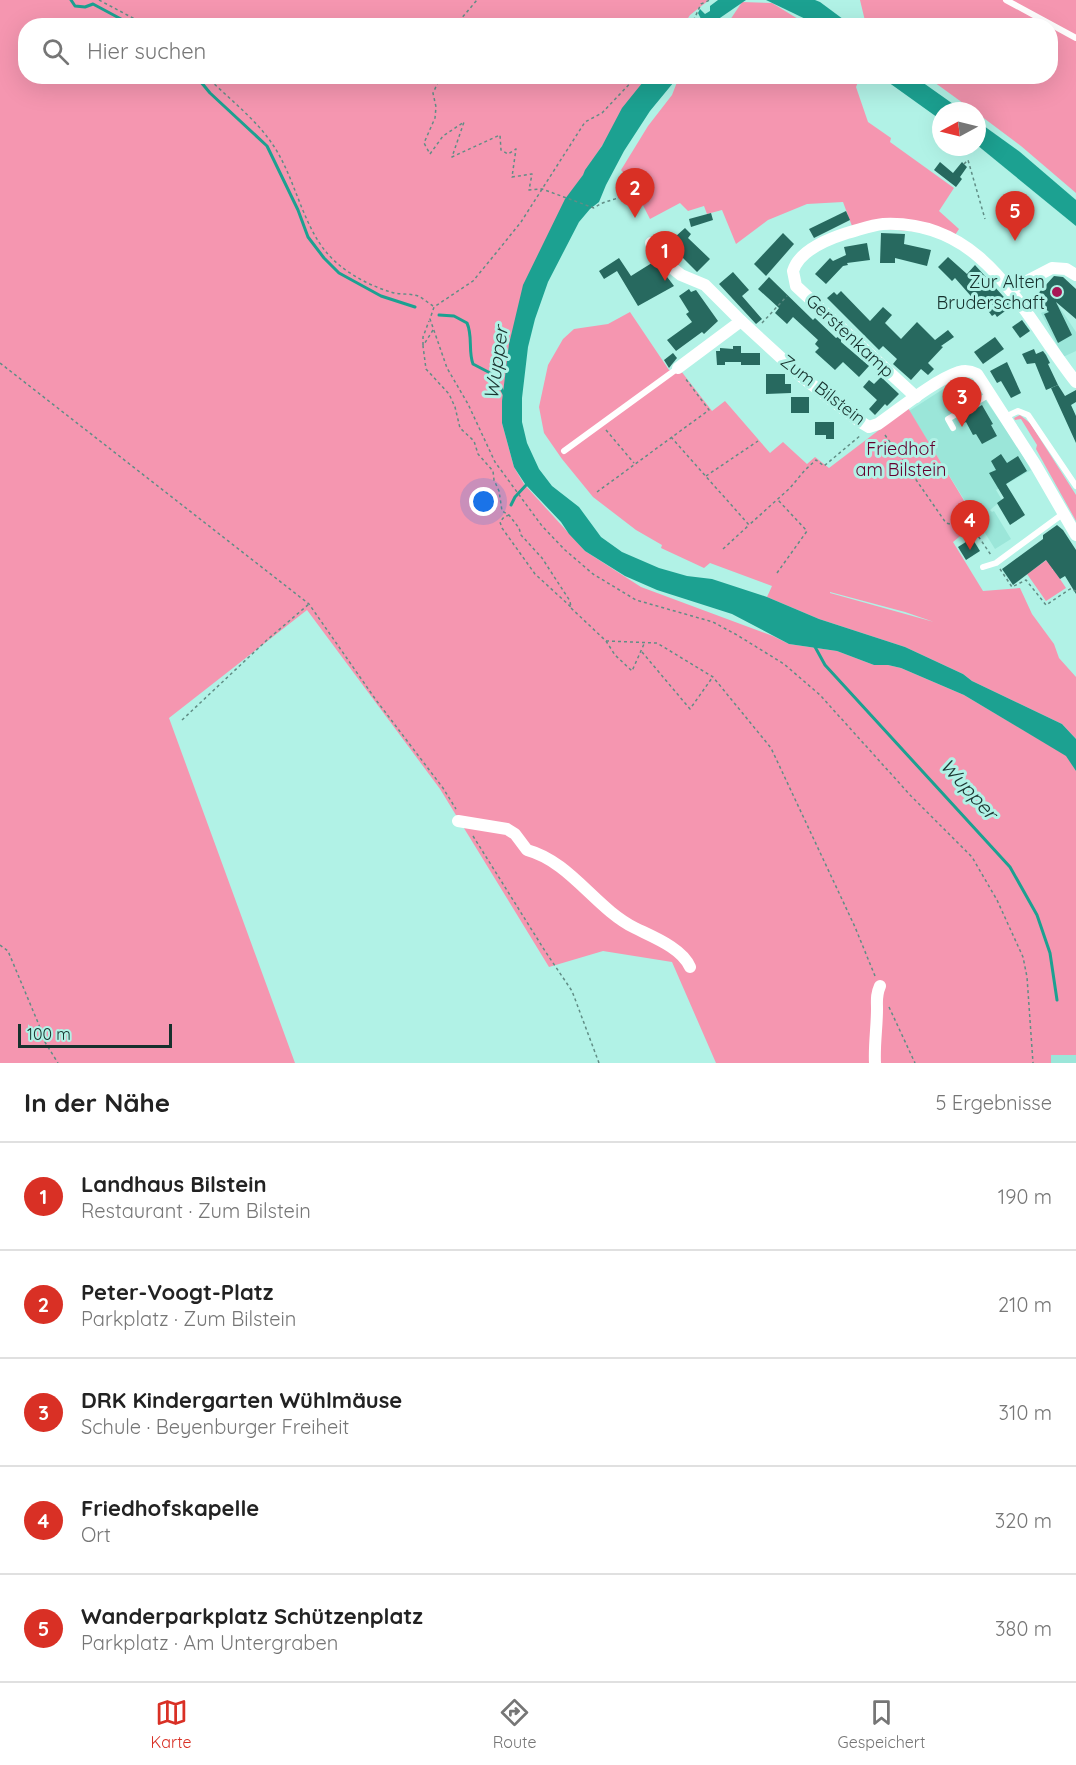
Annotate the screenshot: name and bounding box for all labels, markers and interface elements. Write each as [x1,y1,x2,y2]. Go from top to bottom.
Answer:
search box [18,18,1058,84]
icon: search [39,35,72,68]
text: Hier suchen [87,37,206,65]
north arrow [932,102,986,156]
pin: 2 [616,168,654,218]
pin: 5 [996,192,1034,241]
pin: 1 [646,232,684,281]
place label: Zur Alten Bruderschaft [937,270,1045,314]
marker: Zur Alten Bruderschaft [1050,285,1064,299]
street label: Gerstenkamp [801,289,899,382]
water label: Wupper [478,322,513,401]
street label: Zum Bilstein [776,349,870,430]
pin: 3 [942,378,982,427]
park label: Friedhof am Bilstein [856,437,946,481]
your location [469,487,498,516]
pin: 4 [950,500,990,550]
water label: Wupper [935,753,1005,826]
scale bar [18,1021,172,1048]
text: 100 m [27,1024,71,1044]
text: In der Nähe [24,1086,170,1119]
text: 5 Ergebnisse [935,1090,1052,1115]
text: Landhaus Bilstein [81,1170,267,1198]
text: 1 [40,1184,47,1209]
text: 190 m [998,1184,1052,1209]
text: Restaurant · Zum Bilstein [81,1198,311,1223]
text: Peter-Voogt-Platz [81,1278,273,1306]
text: 2 [38,1292,49,1317]
text: 210 m [998,1292,1052,1317]
text: Parkplatz · Zum Bilstein [81,1306,296,1331]
text: DRK Kindergarten Wühlmäuse [81,1386,402,1414]
text: 3 [38,1400,49,1425]
text: 310 m [999,1400,1052,1425]
text: Schule · Beyenburger Freiheit [81,1414,349,1439]
text: Friedhofskapelle [81,1494,259,1522]
text: 4 [38,1508,49,1533]
text: 320 m [995,1508,1052,1533]
text: Ort [81,1522,111,1547]
text: Wanderparkplatz Schützenplatz [81,1602,423,1630]
text: 5 [38,1616,49,1641]
text: 380 m [995,1616,1052,1641]
text: Parkplatz · Am Untergraben [81,1630,338,1655]
tab: Karte [151,1696,192,1752]
tab: Route [493,1696,537,1752]
tab: Gespeichert [838,1696,925,1752]

